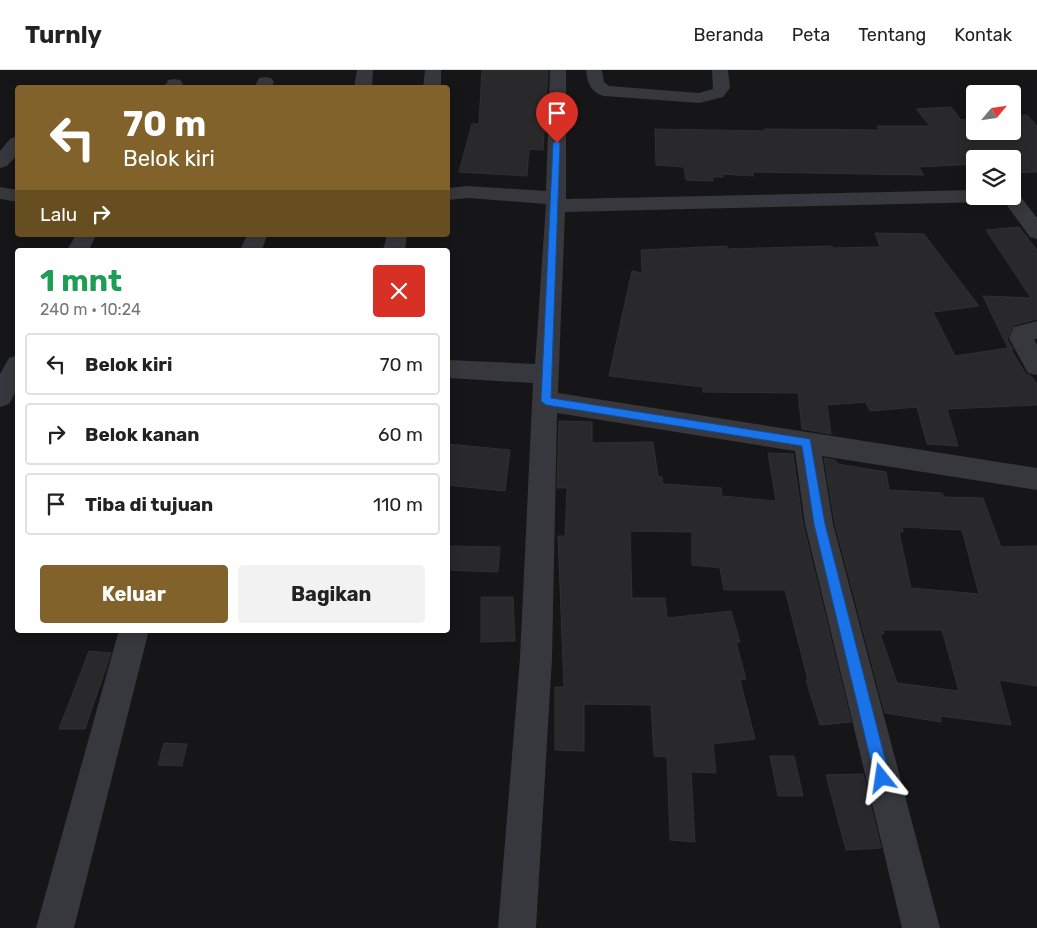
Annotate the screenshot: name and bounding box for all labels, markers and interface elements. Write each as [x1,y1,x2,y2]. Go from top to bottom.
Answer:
text: Turnly [25,21,102,49]
text: Beranda [693,24,764,46]
text: Peta [792,24,830,46]
text: Tentang [858,24,926,46]
text: Kontak [954,24,1012,46]
north arrow [966,85,1021,140]
map controls [966,85,1021,205]
pin [536,92,578,143]
icon: arrive [543,99,571,127]
text: 70 m [123,103,206,145]
icon: left [40,105,105,170]
text: Belok kiri [123,145,215,172]
button: layers [966,150,1021,205]
icon: right [87,200,115,228]
text: Lalu [40,203,77,226]
text: 1 mnt [40,263,122,299]
button: close [373,265,425,317]
text: 240 m · 10:24 [40,300,141,319]
icon: left [42,350,70,378]
text: Belok kiri [85,353,172,376]
text: 70 m [380,353,423,376]
icon: right [42,420,70,448]
text: Belok kanan [85,423,200,446]
text: 60 m [378,423,423,446]
icon: arrive [42,490,70,518]
text: Tiba di tujuan [85,493,213,516]
text: 110 m [373,493,423,516]
button: Keluar [40,565,228,623]
button: Bagikan [238,565,425,623]
position arrow [855,751,907,803]

